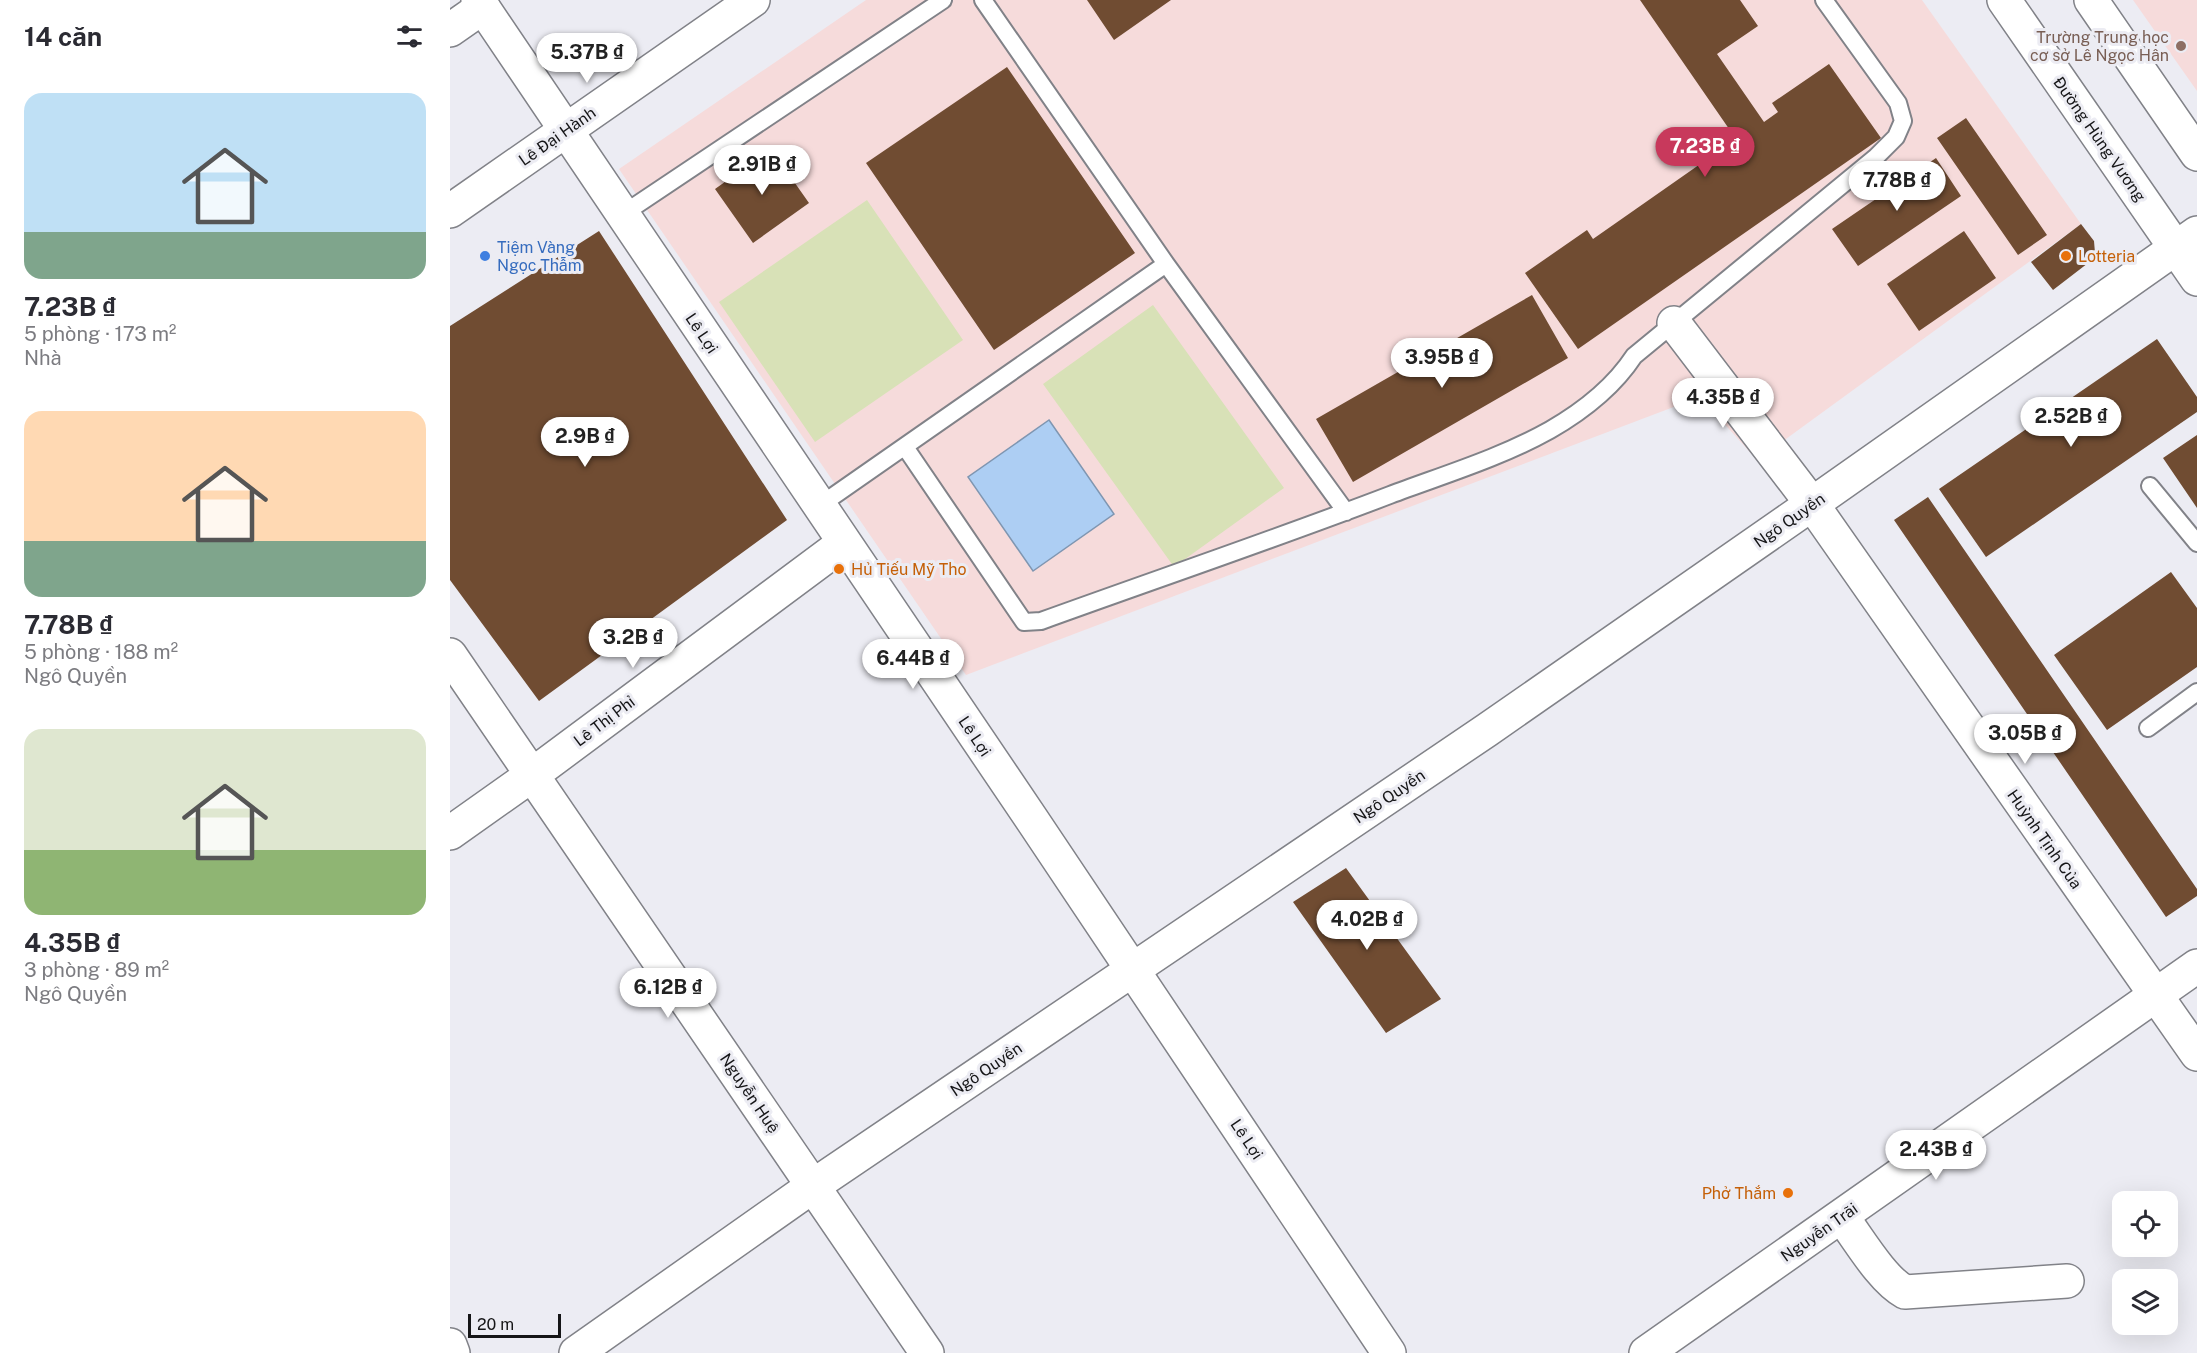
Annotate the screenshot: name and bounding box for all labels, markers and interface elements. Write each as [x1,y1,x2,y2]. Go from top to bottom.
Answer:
icon: filters [393,20,426,53]
text: 14 căn [24,21,102,52]
place label: Trường Trung học cơ sở Lê Ngọc Hân [2030,28,2169,65]
pin: 5.37B ₫ [532,33,642,84]
marker: Trường Trung học cơ sở Lê Ngọc Hân [2174,39,2188,53]
text: 5.37B ₫ [550,40,624,64]
street label: Đường Hùng Vương [2049,73,2150,205]
street label: Lê Đại Hành [515,103,599,170]
pin: 7.23B ₫ [1650,127,1760,178]
icon: home [171,132,279,240]
text: 7.23B ₫ [1670,134,1740,158]
pin: 2.91B ₫ [707,145,817,196]
text: 2.91B ₫ [728,152,796,176]
pin: 7.78B ₫ [1842,161,1952,212]
text: 7.78B ₫ [1863,168,1931,192]
place label: Tiệm Vàng Ngọc Thẫm [497,238,582,275]
place label: Lotteria [2078,247,2135,266]
marker: Tiệm Vàng Ngọc Thẫm [478,249,492,263]
marker: Lotteria [2059,249,2073,263]
text: 7.23B ₫ [24,291,116,322]
street label: Lê Lợi [681,310,722,357]
text: 5 phòng · 173 m² [24,322,176,346]
pin: 3.95B ₫ [1387,338,1497,389]
text: 3.95B ₫ [1405,345,1479,369]
text: Nhà [24,346,62,370]
pin: 4.35B ₫ [1668,378,1778,429]
text: 4.35B ₫ [1686,385,1760,409]
pin: 2.52B ₫ [2016,397,2126,448]
text: 2.52B ₫ [2034,404,2108,428]
pin: 2.9B ₫ [536,417,634,468]
text: 2.9B ₫ [555,424,615,448]
icon: home [171,450,279,558]
street label: Ngô Quyền [1750,489,1829,552]
place label: Hủ Tiếu Mỹ Tho [851,560,966,579]
marker: Hủ Tiếu Mỹ Tho [832,562,846,576]
text: 7.78B ₫ [24,609,113,640]
pin: 3.2B ₫ [584,618,682,669]
text: 3.2B ₫ [603,625,663,649]
pin: 6.44B ₫ [858,639,968,690]
text: 5 phòng · 188 m² [24,640,178,664]
text: 6.44B ₫ [876,646,950,670]
text: Ngô Quyền [24,664,127,688]
street label: Lê Thị Phỉ [570,692,639,751]
street label: Lê Lợi [954,713,995,760]
pin: 3.05B ₫ [1970,714,2080,765]
text: 3.05B ₫ [1988,721,2062,745]
street label: Ngô Quyền [1350,765,1429,827]
icon: home [171,768,279,876]
street label: Huỳnh Tịnh Của [2003,786,2086,893]
pin: 4.02B ₫ [1312,900,1422,951]
text: 4.02B ₫ [1330,907,1404,931]
text: 4.35B ₫ [24,927,121,958]
text: 3 phòng · 89 m² [24,958,169,982]
pin: 6.12B ₫ [613,968,723,1019]
text: 6.12B ₫ [634,975,702,999]
text: Ngô Quyền [24,982,127,1006]
street label: Ngô Quyền [947,1038,1026,1100]
street label: Nguyễn Huệ [716,1050,783,1137]
street label: Lê Lợi [1226,1116,1267,1163]
pin: 2.43B ₫ [1881,1130,1991,1181]
text: 2.43B ₫ [1899,1137,1973,1161]
place label: Phở Thắm [1702,1184,1776,1203]
marker: Phở Thắm [1781,1186,1795,1200]
map controls [2112,1191,2178,1335]
button: locate [2112,1191,2178,1257]
street label: Nguyễn Trãi [1777,1199,1861,1266]
button: layers [2112,1269,2178,1335]
scale bar [468,1311,561,1338]
text: 20 m [477,1315,514,1334]

